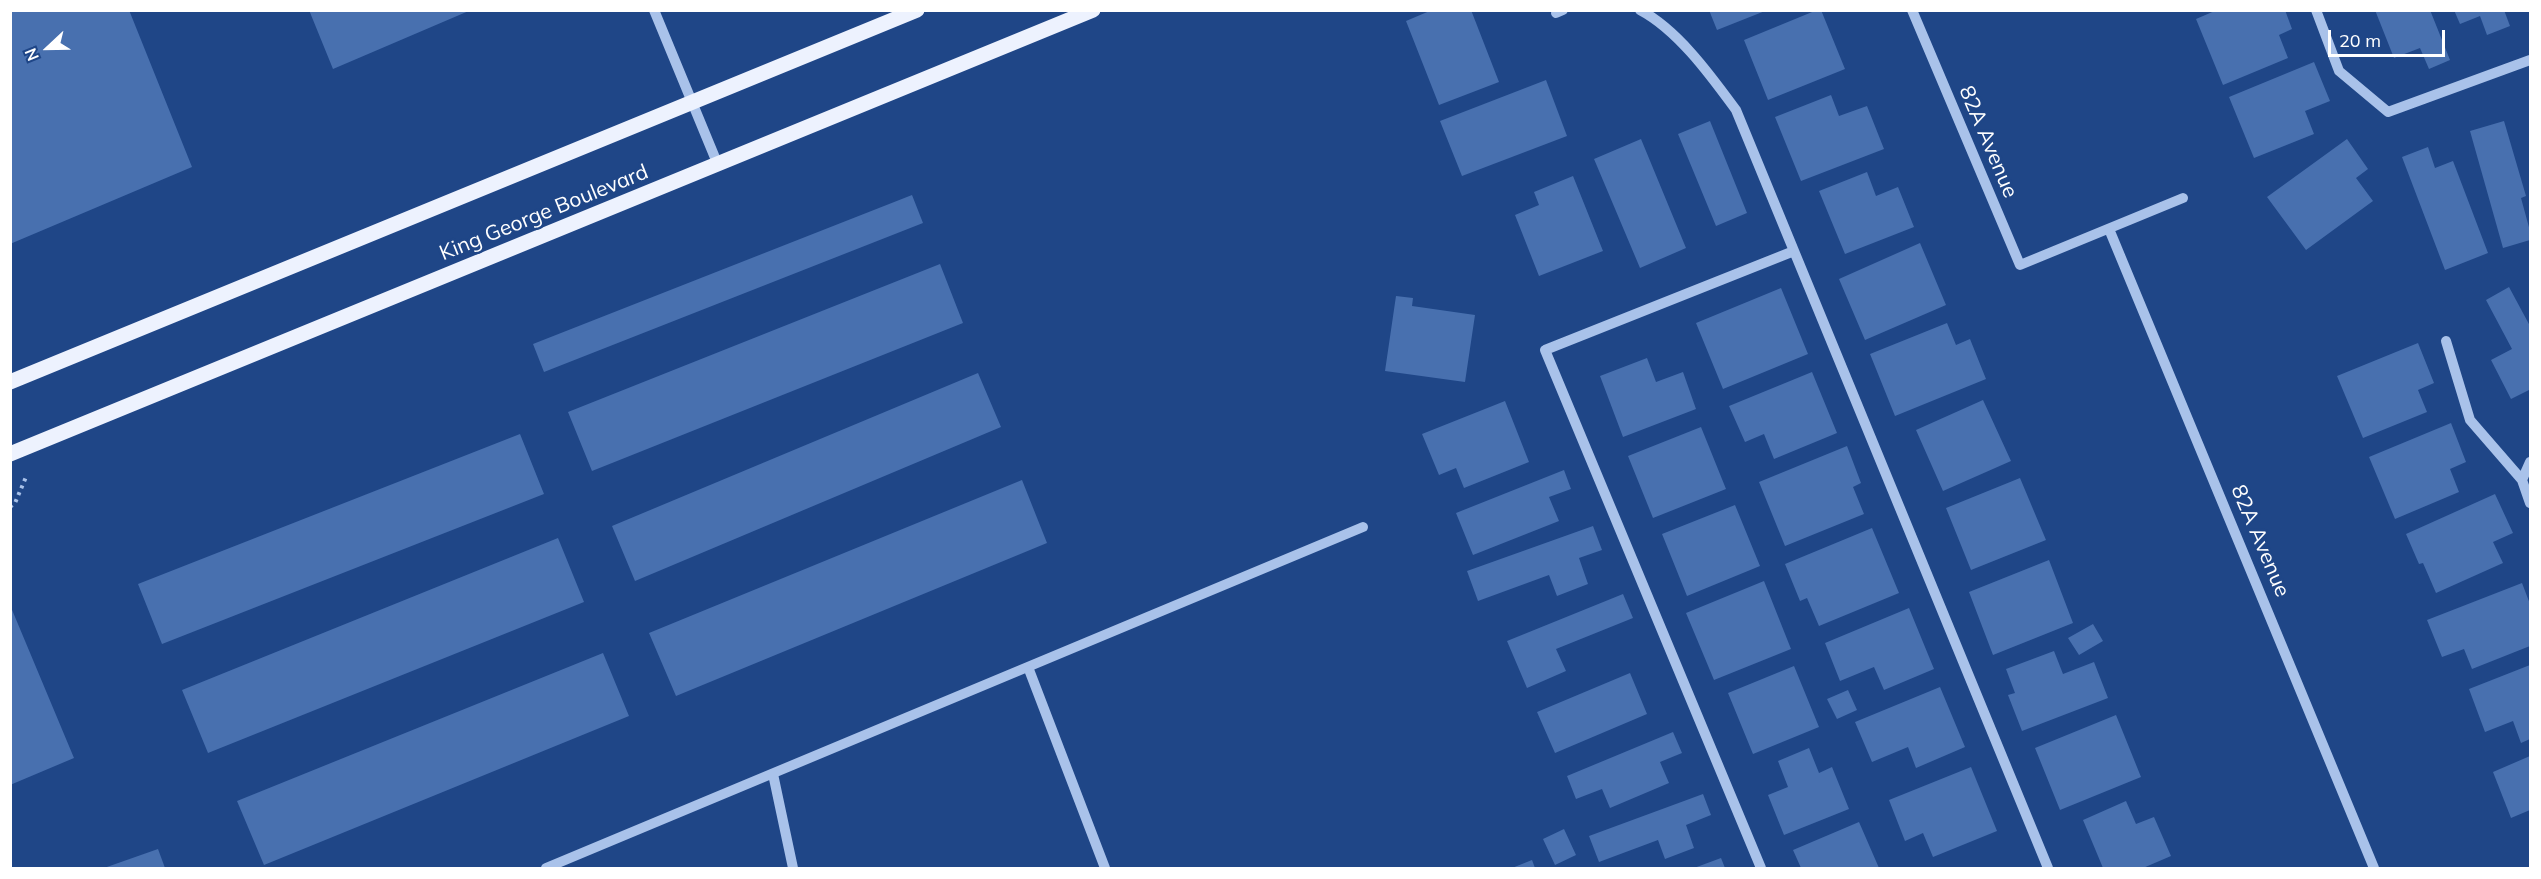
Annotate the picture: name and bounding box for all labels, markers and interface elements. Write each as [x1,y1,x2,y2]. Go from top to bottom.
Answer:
north arrow [18,18,78,78]
scale bar [2331,18,2448,56]
text: 20 m [2339,29,2381,52]
text: N [20,45,43,64]
street label: 82A Avenue [1953,82,2023,202]
street label: King George Boulevard [436,160,652,266]
street label: 82A Avenue [2225,481,2295,601]

